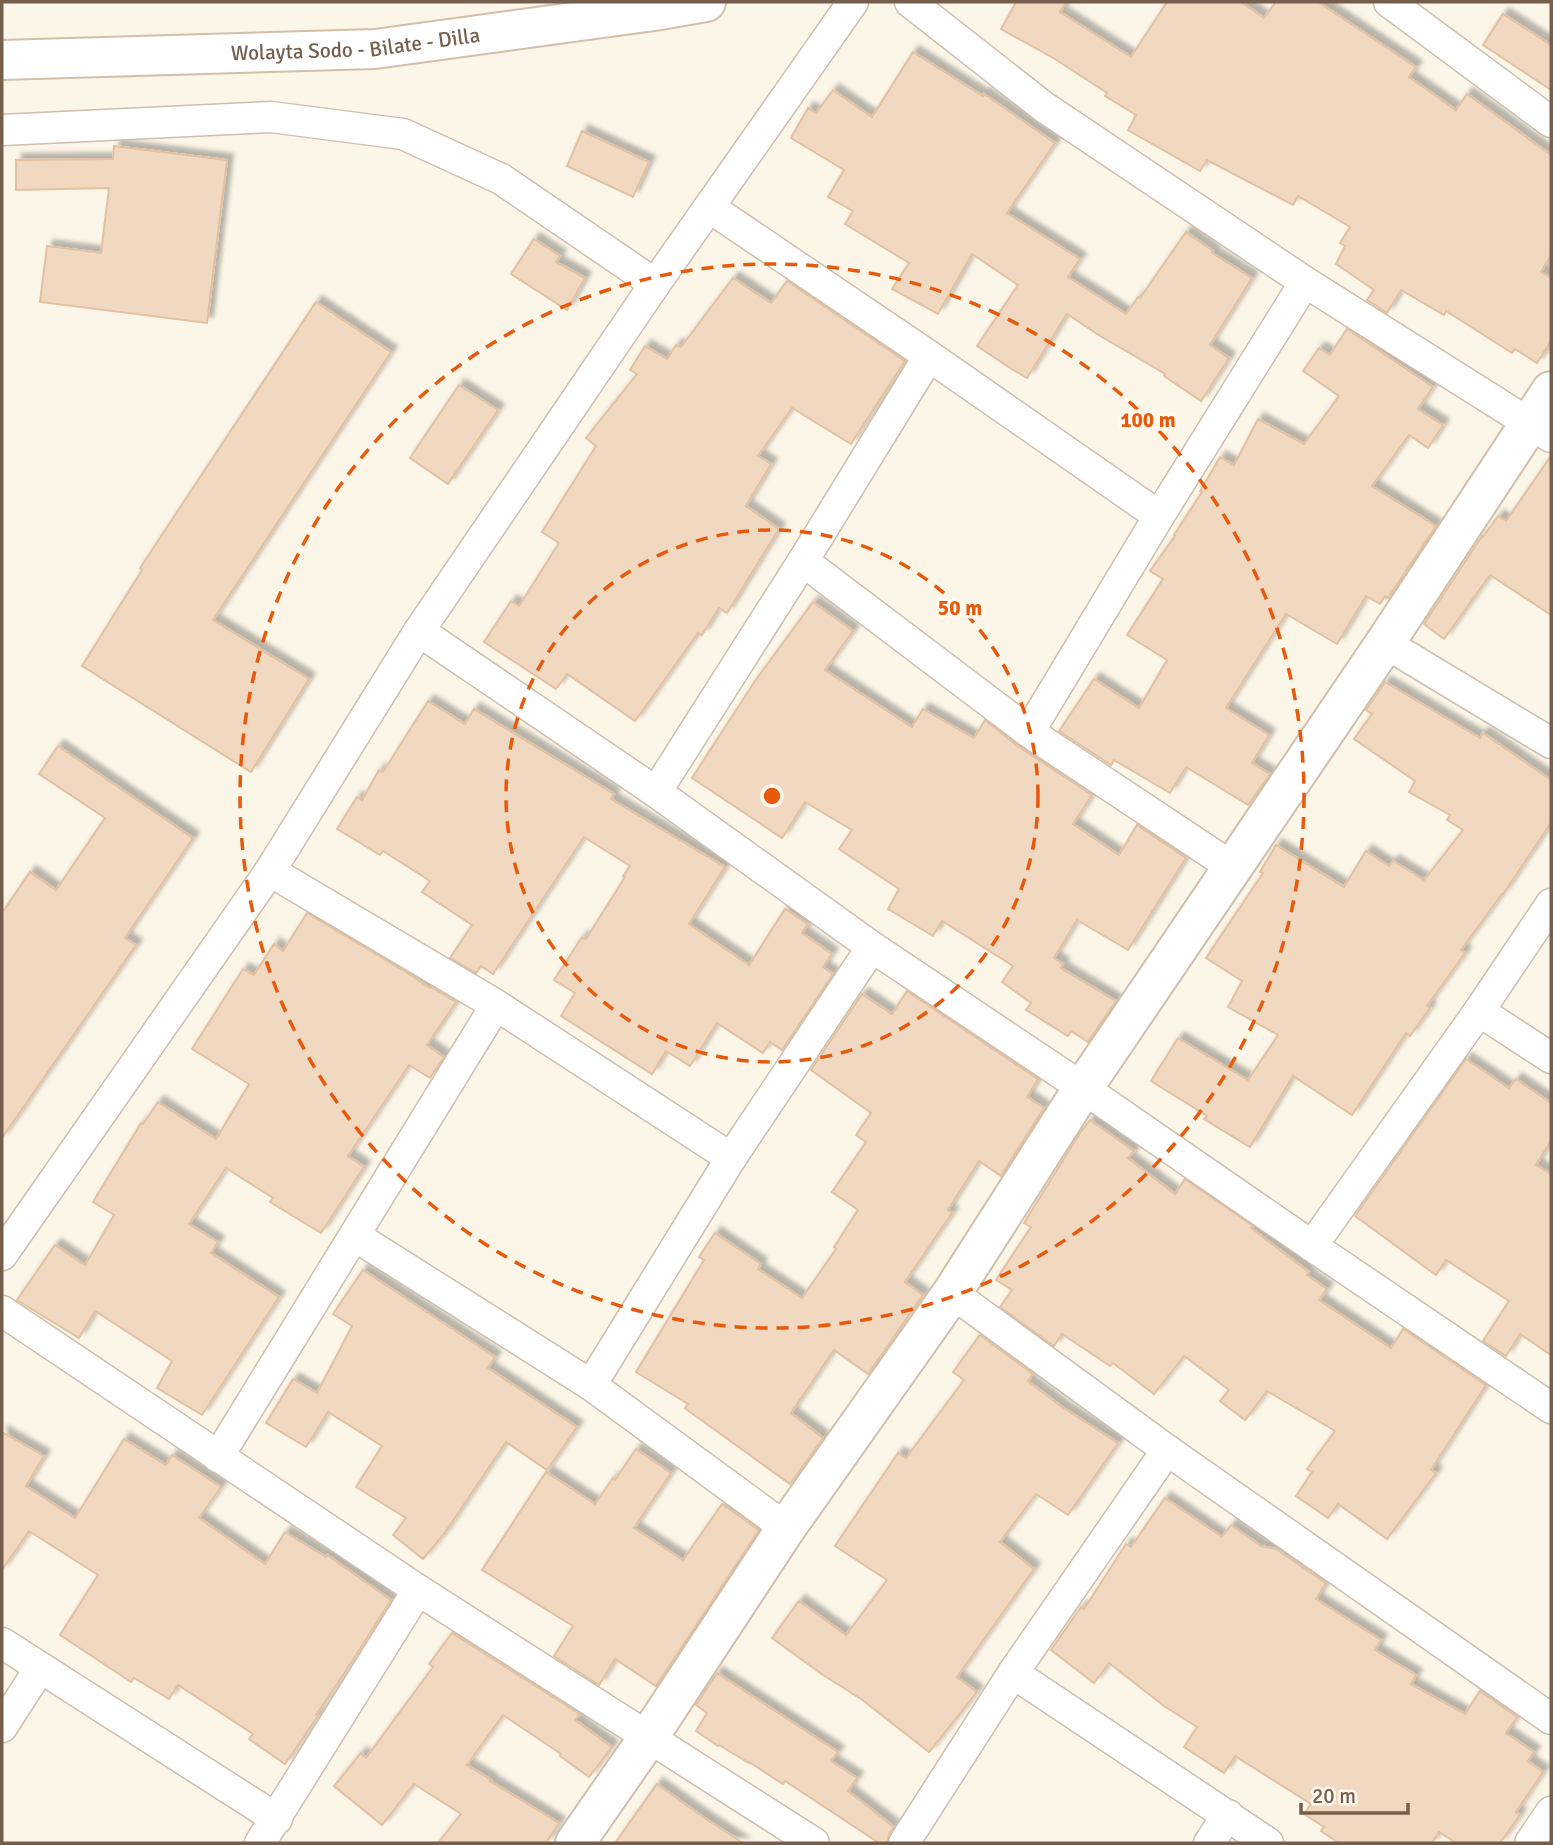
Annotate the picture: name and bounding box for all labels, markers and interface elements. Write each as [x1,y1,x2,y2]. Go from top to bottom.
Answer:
street label: Wolayta Sodo - Bilate - Dilla [231,22,482,66]
text: 100 m [1120,407,1176,433]
text: 50 m [938,595,982,621]
centre of rings [760,784,784,808]
scale bar [1301,1772,1408,1816]
text: 20 m [1312,1783,1356,1809]

